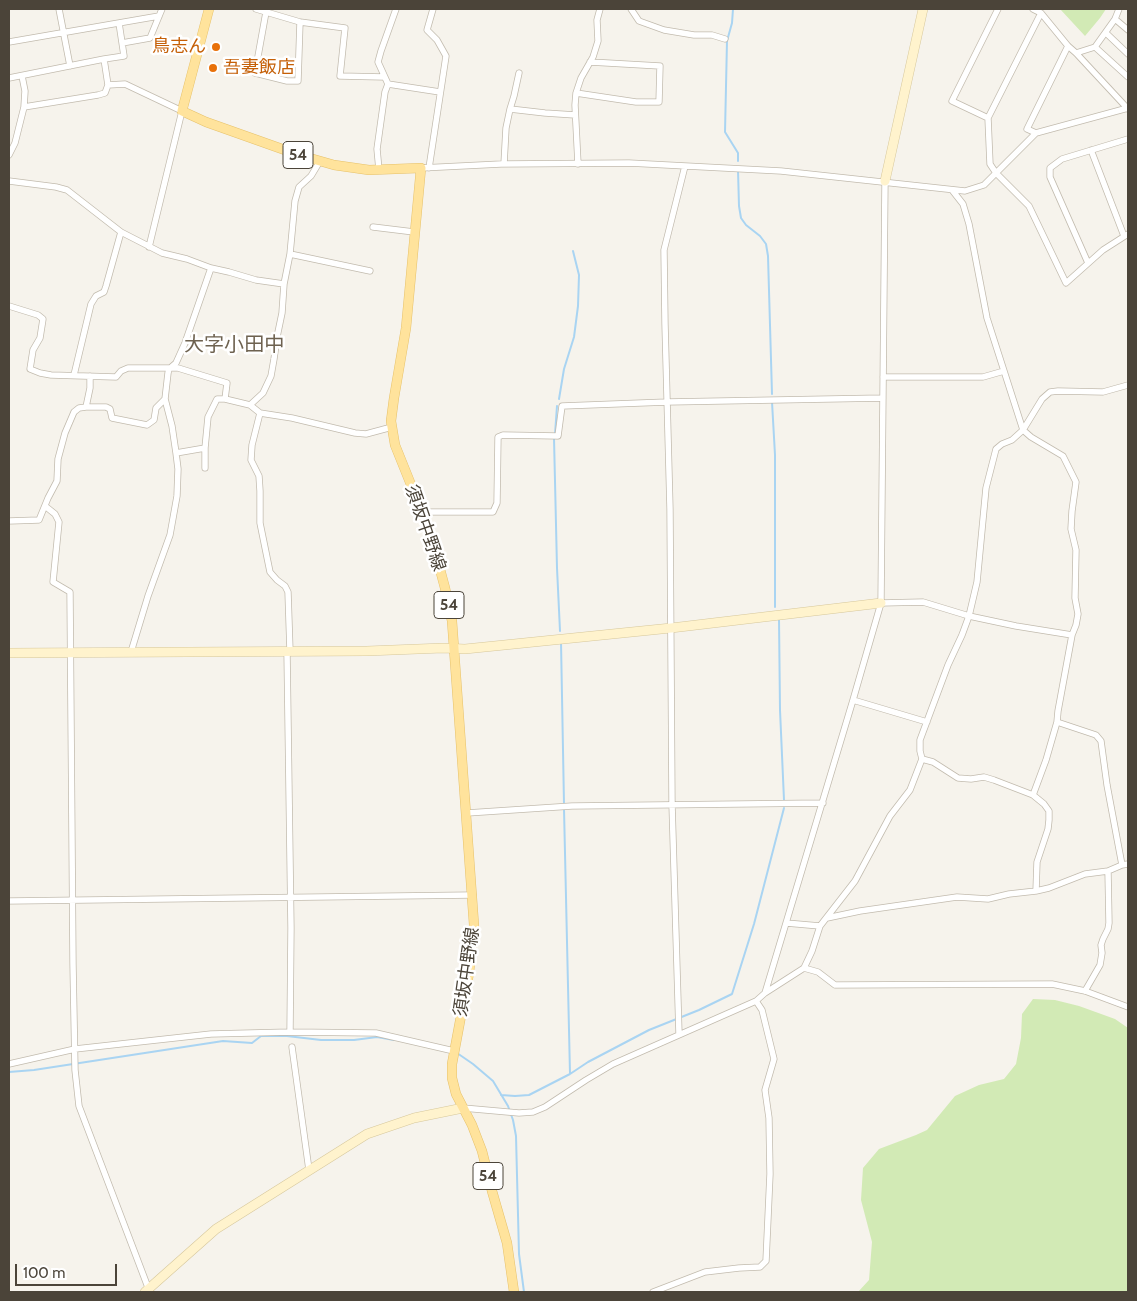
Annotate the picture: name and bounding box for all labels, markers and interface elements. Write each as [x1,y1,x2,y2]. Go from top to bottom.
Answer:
place label: 鳥志ん [152,36,206,58]
marker: 鳥志ん [210,41,222,53]
place label: 吾妻飯店 [223,57,295,79]
marker: 吾妻飯店 [207,62,219,74]
road number: 54 [283,142,313,168]
district label: 大字小田中 [184,333,284,357]
street label: 須坂中野線 [400,482,450,574]
road number: 54 [434,592,464,618]
street label: 須坂中野線 [450,926,484,1018]
road number: 54 [473,1162,503,1190]
scale bar [18,1254,120,1286]
text: 100 m [23,1264,65,1282]

